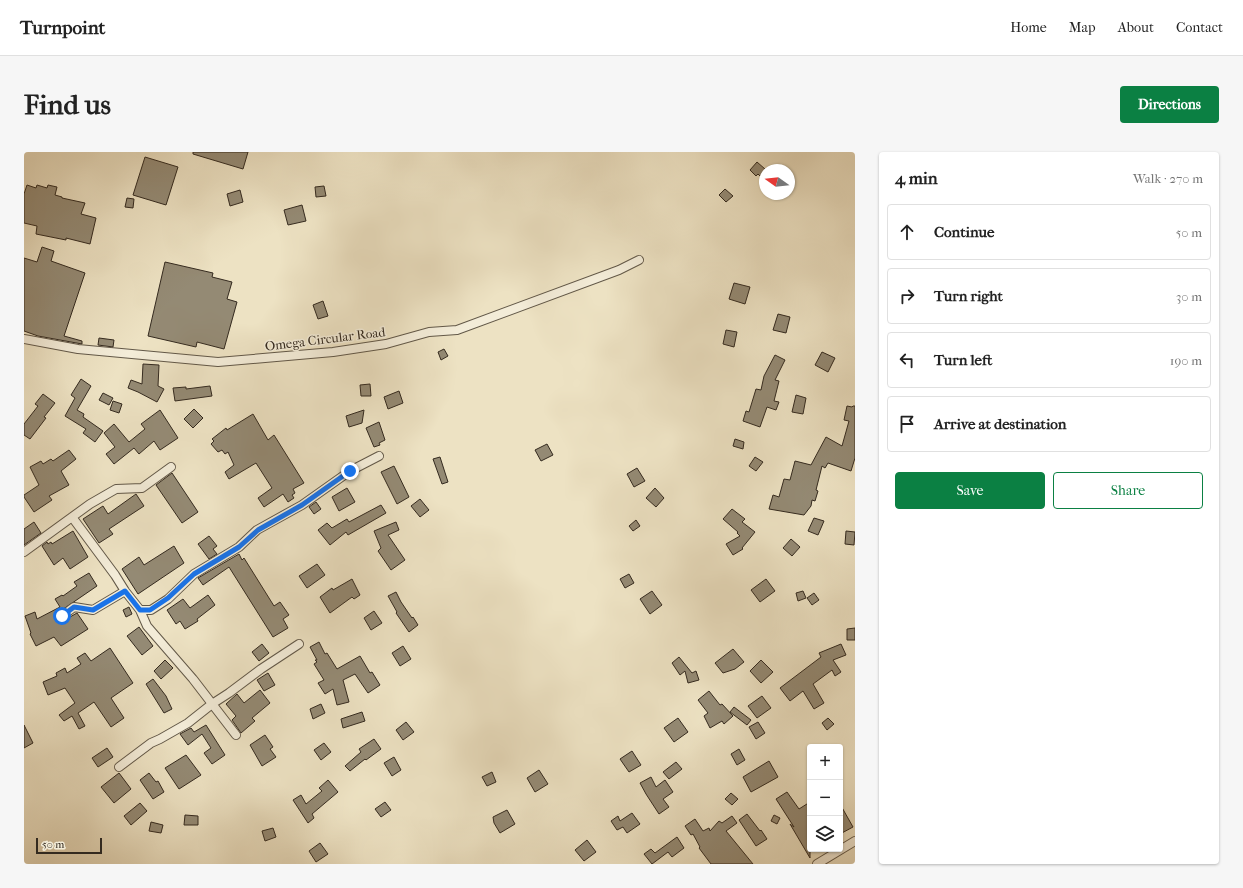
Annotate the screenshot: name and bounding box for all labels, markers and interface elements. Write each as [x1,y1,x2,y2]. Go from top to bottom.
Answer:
text: Turnpoint [20,17,105,39]
text: Home [1010,19,1047,36]
text: Map [1069,19,1096,36]
text: About [1118,19,1154,36]
text: Contact [1176,19,1223,36]
button: Directions [1120,86,1219,123]
text: Find us [24,88,111,121]
north arrow [759,164,795,200]
text: 4 min [895,168,938,188]
text: Walk · 270 m [1133,171,1203,186]
icon: ahead [896,221,918,243]
text: Continue [934,223,994,241]
text: 50 m [1176,225,1202,240]
icon: right [896,285,918,307]
text: Turn right [934,287,1003,305]
text: 30 m [1176,289,1202,304]
street label: Omega Circular Road [264,324,387,354]
icon: left [896,349,918,371]
text: Turn left [934,351,992,369]
text: 190 m [1170,353,1202,368]
icon: arrive [896,413,918,435]
text: Arrive at destination [934,415,1066,433]
route end [341,462,359,480]
button: Save [895,472,1045,509]
button: Share [1053,472,1203,509]
route start [53,607,71,625]
map controls [807,744,843,852]
button: + [807,744,843,780]
button: − [807,780,843,816]
button: layers [807,816,843,852]
scale bar [36,836,102,855]
text: 50 m [42,838,64,851]

